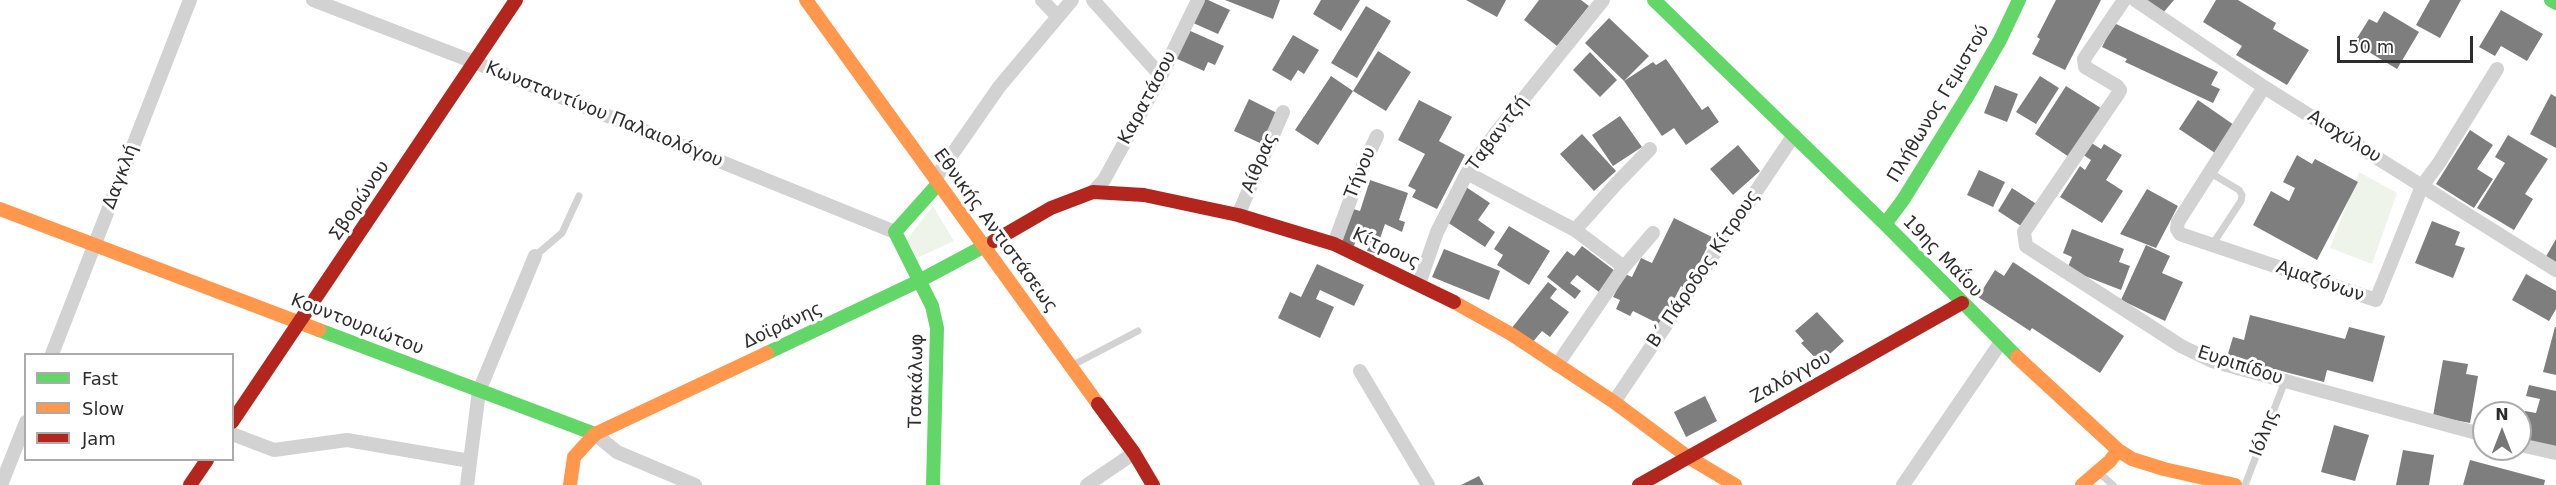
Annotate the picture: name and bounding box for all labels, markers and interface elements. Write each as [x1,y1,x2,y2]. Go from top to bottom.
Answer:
street label: Πλήθωνος Γεμιστού [1883,21,1995,187]
scale bar [2340,24,2476,62]
text: 50 m [2348,36,2394,57]
street label: Καρατάσου [1114,48,1182,148]
street label: Κωνσταντίνου Παλαιολόγου [482,57,726,173]
street label: Ταβαντζή [1463,92,1533,176]
street label: Αισχύλου [2303,106,2385,168]
street label: Αίθρας [1238,130,1282,196]
street label: Δαγκλή [99,142,143,212]
street label: Τήνου [1341,144,1381,202]
street label: Εθνικής Αντιστάσεως [928,145,1062,317]
street label: Σβορώνου [325,157,395,245]
street label: Β΄ Πάροδος Κίτρους [1643,186,1765,352]
street label: 19ης Μαΐου [1898,212,1986,302]
street label: Κίτρους [1349,224,1423,274]
street label: Αμαζόνων [2273,257,2367,307]
street label: Κουντουριώτου [288,290,426,360]
street label: Δοϊράνης [740,298,826,354]
street label: Τσακάλωφ [905,334,929,428]
street label: Ευριπίδου [2194,342,2286,390]
street label: Ζαλόγγου [1747,347,1835,409]
legend [24,353,234,461]
text: Fast [82,368,118,389]
text: Slow [82,398,124,419]
north arrow [2472,401,2532,461]
text: N [2495,405,2509,424]
street label: Ιόλης [2246,406,2284,460]
text: Jam [82,428,116,449]

